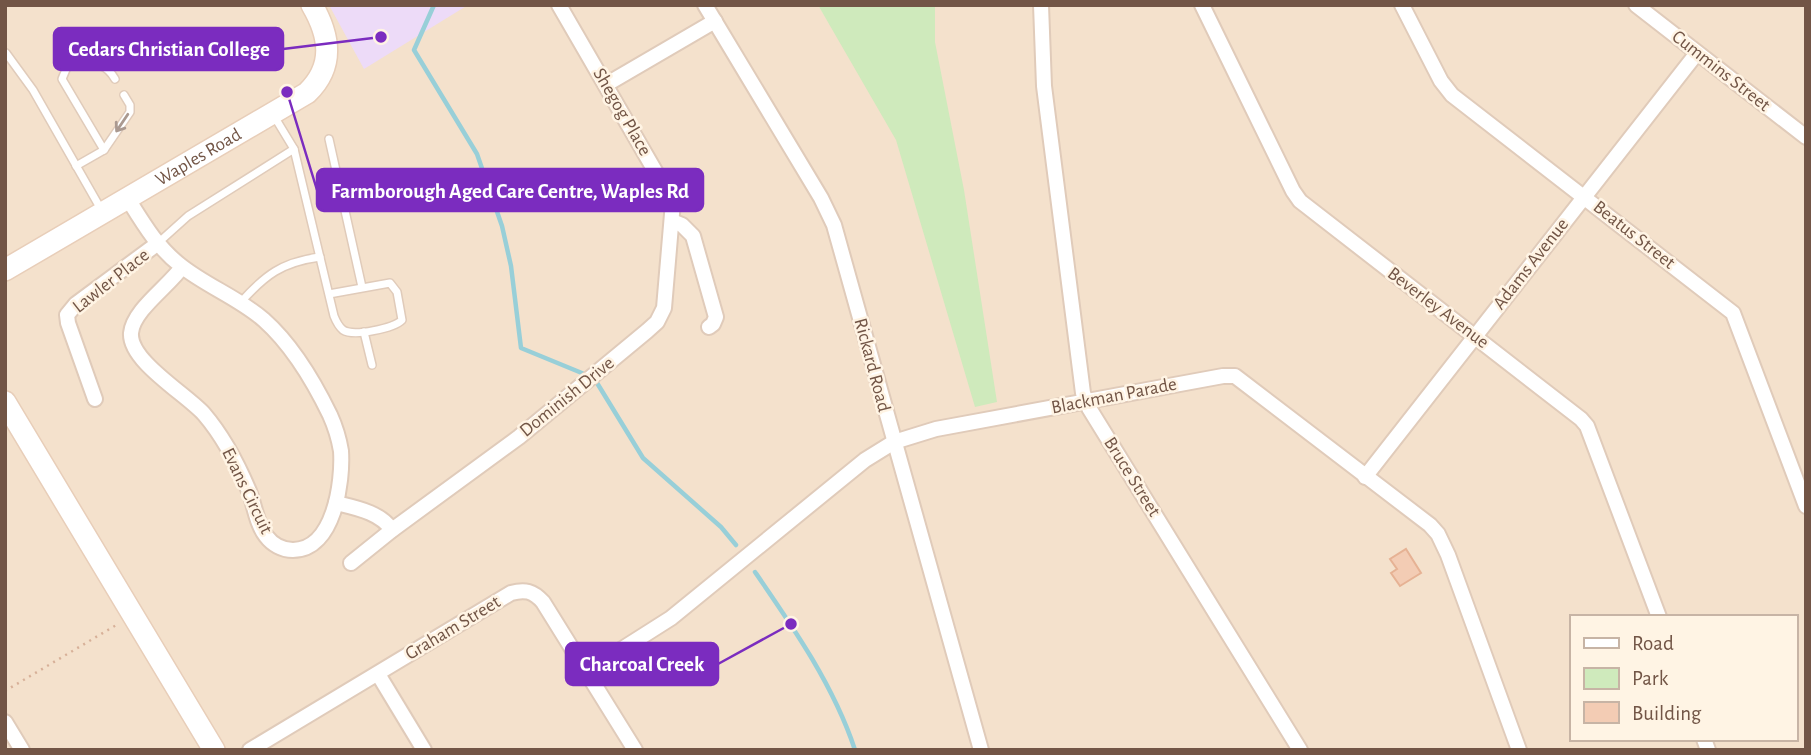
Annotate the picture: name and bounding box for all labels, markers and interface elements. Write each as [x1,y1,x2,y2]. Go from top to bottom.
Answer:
street label: Cummins Street [1668,27,1774,115]
callout: Cedars Christian College [54,28,283,70]
text: Cedars Christian College [68,39,270,60]
street label: Shegog Place [589,65,655,159]
one-way arrow [115,113,129,133]
street label: Waples Road [152,124,245,189]
callout: Farmborough Aged Care Centre, Waples Rd [317,169,703,211]
text: Farmborough Aged Care Centre, Waples Rd [331,181,689,202]
street label: Beatus Street [1589,197,1679,273]
street label: Adams Avenue [1490,215,1572,313]
street label: Lawler Place [69,245,153,317]
street label: Beverley Avenue [1384,264,1492,352]
street label: Rickard Road [850,316,894,414]
street label: Dominish Drive [516,353,618,441]
street label: Blackman Parade [1050,374,1178,418]
street label: Bruce Street [1100,434,1164,520]
street label: Evans Circuit [218,445,276,537]
street label: Graham Street [402,592,504,664]
legend [1570,615,1797,741]
text: Road [1632,633,1674,654]
callout: Charcoal Creek [566,643,718,685]
text: Charcoal Creek [580,654,705,675]
text: Park [1632,668,1669,689]
text: Building [1632,703,1702,724]

